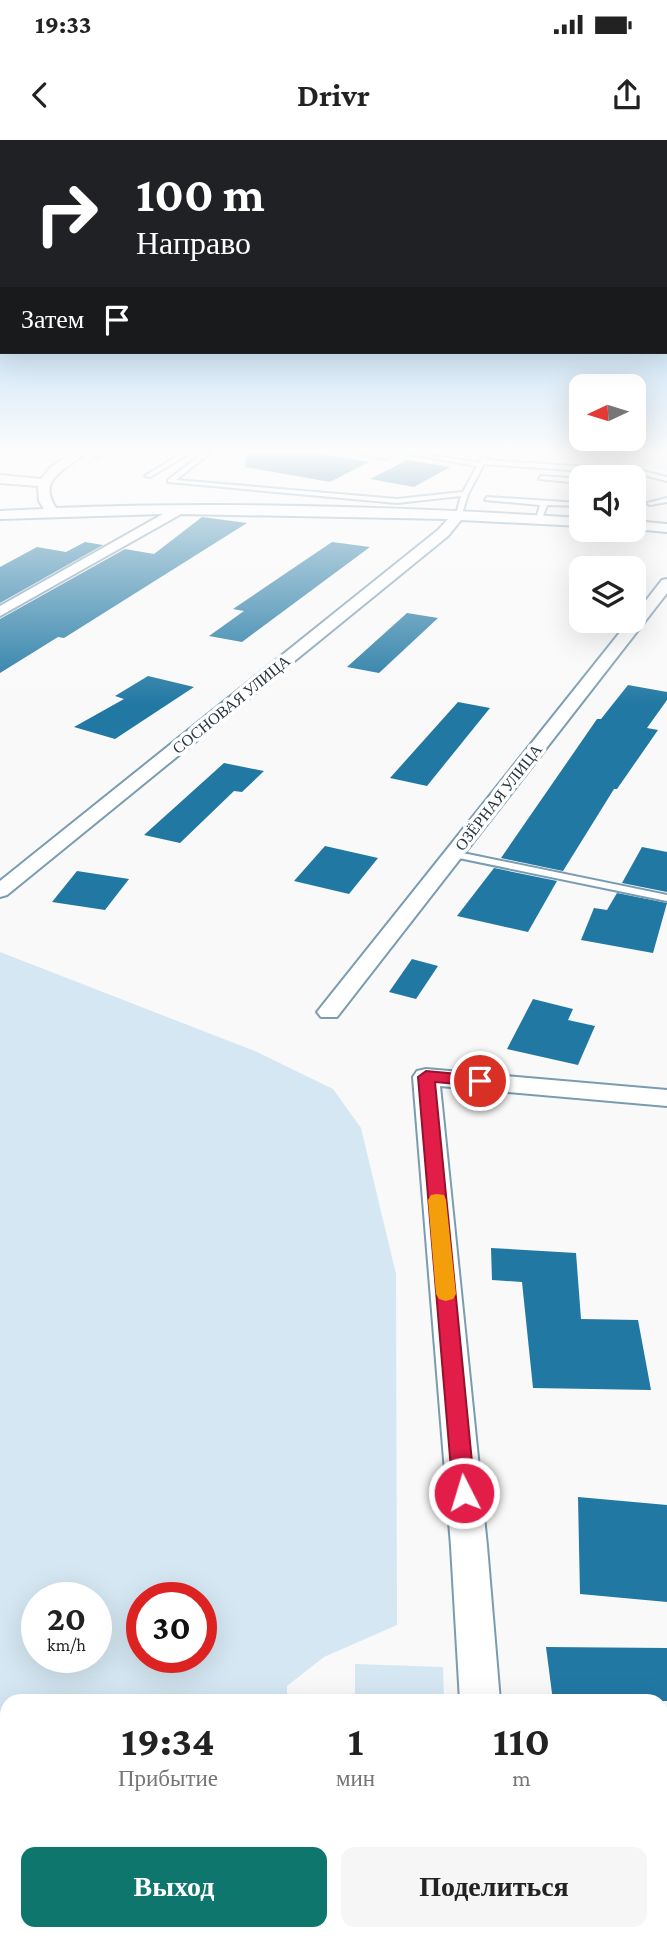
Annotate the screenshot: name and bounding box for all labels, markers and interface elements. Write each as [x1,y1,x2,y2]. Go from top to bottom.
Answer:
text: 19:33 [35,10,91,39]
icon: back [21,76,59,114]
icon: share [608,76,646,114]
text: Drivr [297,77,370,113]
text: 100 m [136,167,265,222]
icon: right [21,168,112,259]
text: Направо [136,225,251,261]
icon: arrive [98,301,136,339]
text: Затем [21,305,84,334]
north arrow [569,374,646,452]
map controls [569,374,646,633]
button: sound [569,465,646,542]
button: layers [569,556,646,633]
street label: СОСНОВАЯ УЛИЦА [169,652,294,758]
street label: ОЗЁРНАЯ УЛИЦА [452,740,546,854]
pin [450,1051,510,1111]
icon: arrive [461,1062,499,1100]
position arrow [427,1456,501,1530]
speed limit sign: 30 [126,1582,217,1673]
text: 20 [47,1599,86,1638]
text: km/h [47,1635,86,1655]
text: 19:34 [121,1717,215,1764]
text: 1 [348,1717,363,1764]
text: 110 [493,1717,550,1764]
text: Прибытие [118,1765,218,1791]
text: мин [336,1765,375,1791]
text: m [512,1765,531,1791]
button: Выход [21,1847,327,1927]
button: Поделиться [341,1847,647,1927]

